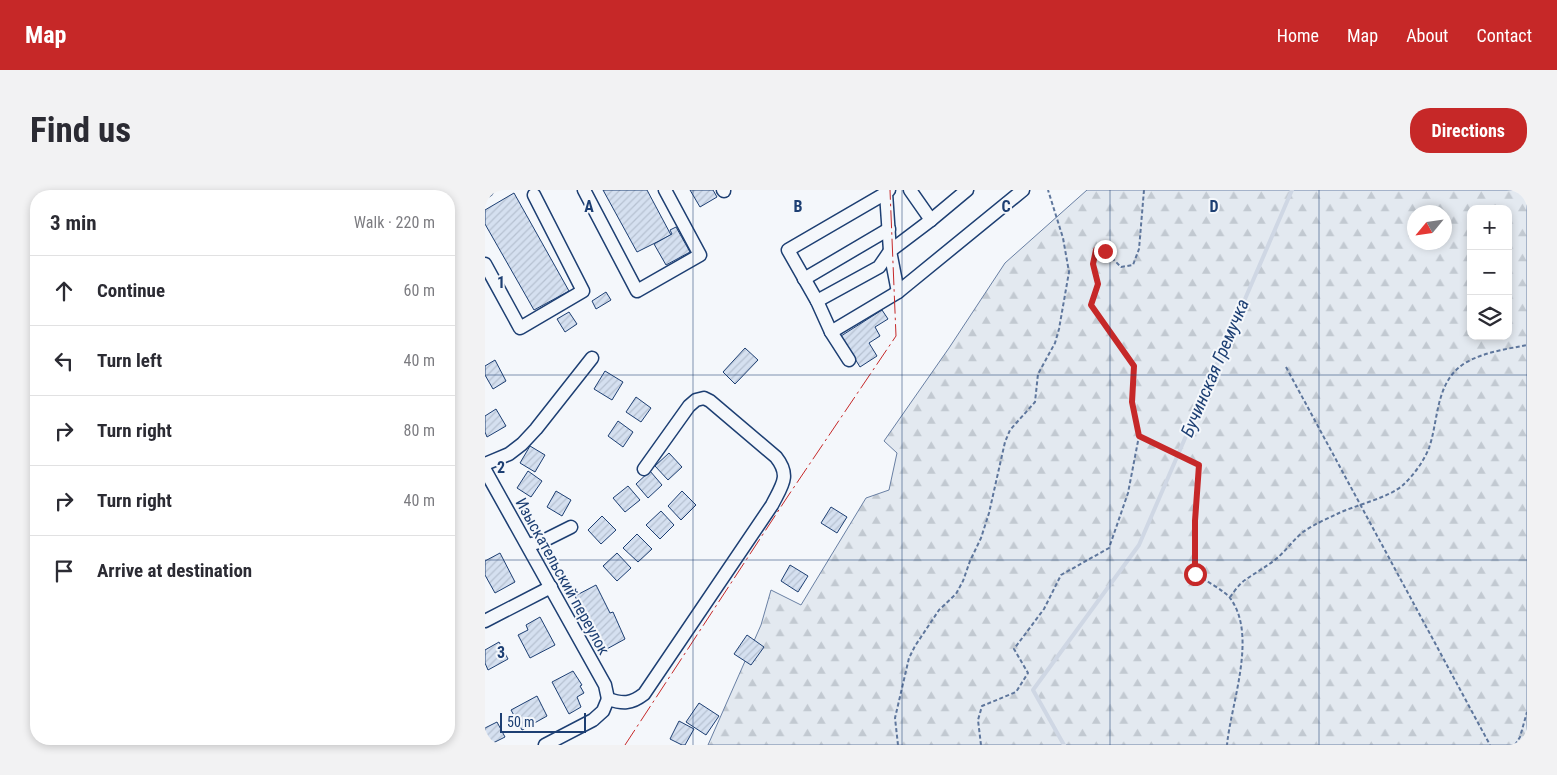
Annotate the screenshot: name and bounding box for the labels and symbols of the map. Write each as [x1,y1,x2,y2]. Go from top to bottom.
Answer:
text: A [584,197,594,216]
text: B [794,197,803,216]
text: C [1001,197,1011,216]
text: D [1209,197,1219,216]
north arrow [1407,205,1452,250]
route end [1094,240,1117,263]
text: 1 [497,273,505,292]
water label: Бучинская Гремучка [1176,296,1253,440]
text: 2 [497,458,505,477]
street label: Изыскательский переулок [512,495,614,658]
route start [1184,563,1207,586]
text: 3 [497,643,505,662]
scale bar [500,710,586,733]

